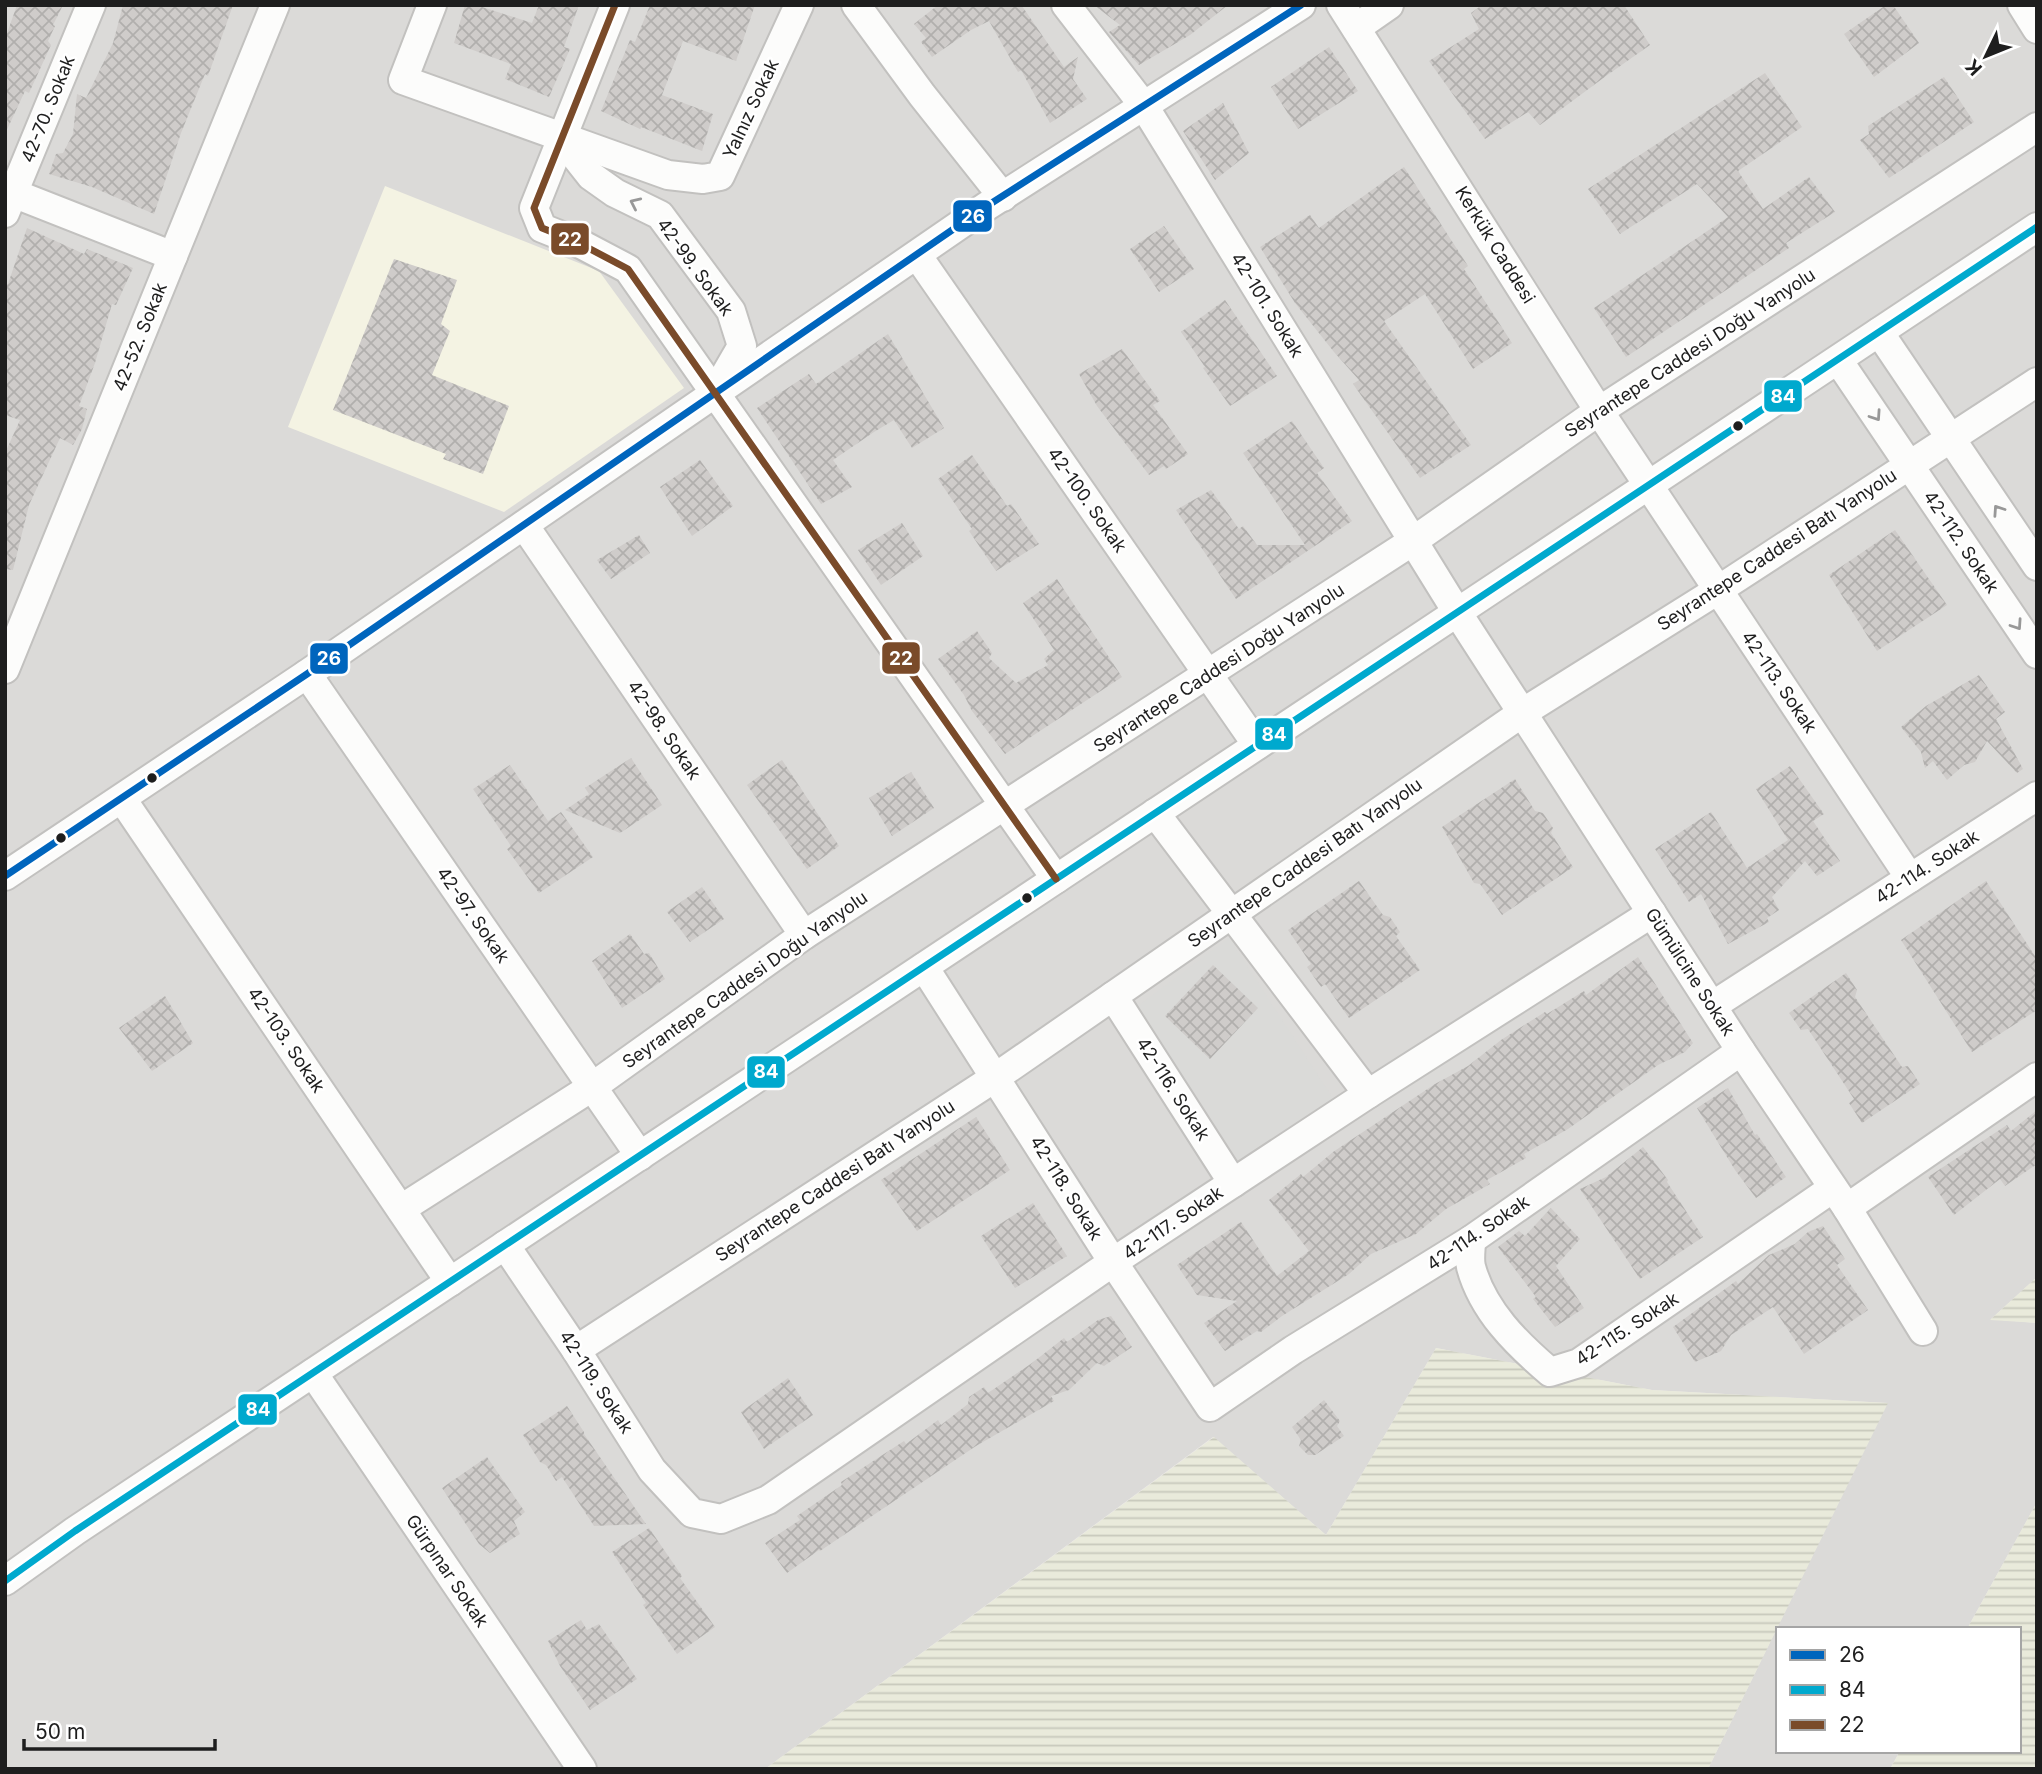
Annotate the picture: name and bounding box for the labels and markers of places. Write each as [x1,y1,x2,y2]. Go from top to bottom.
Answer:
unlabelled marker [1731,419,1745,433]
unlabelled marker [145,771,159,785]
unlabelled marker [54,831,68,845]
unlabelled marker [1020,891,1034,905]

